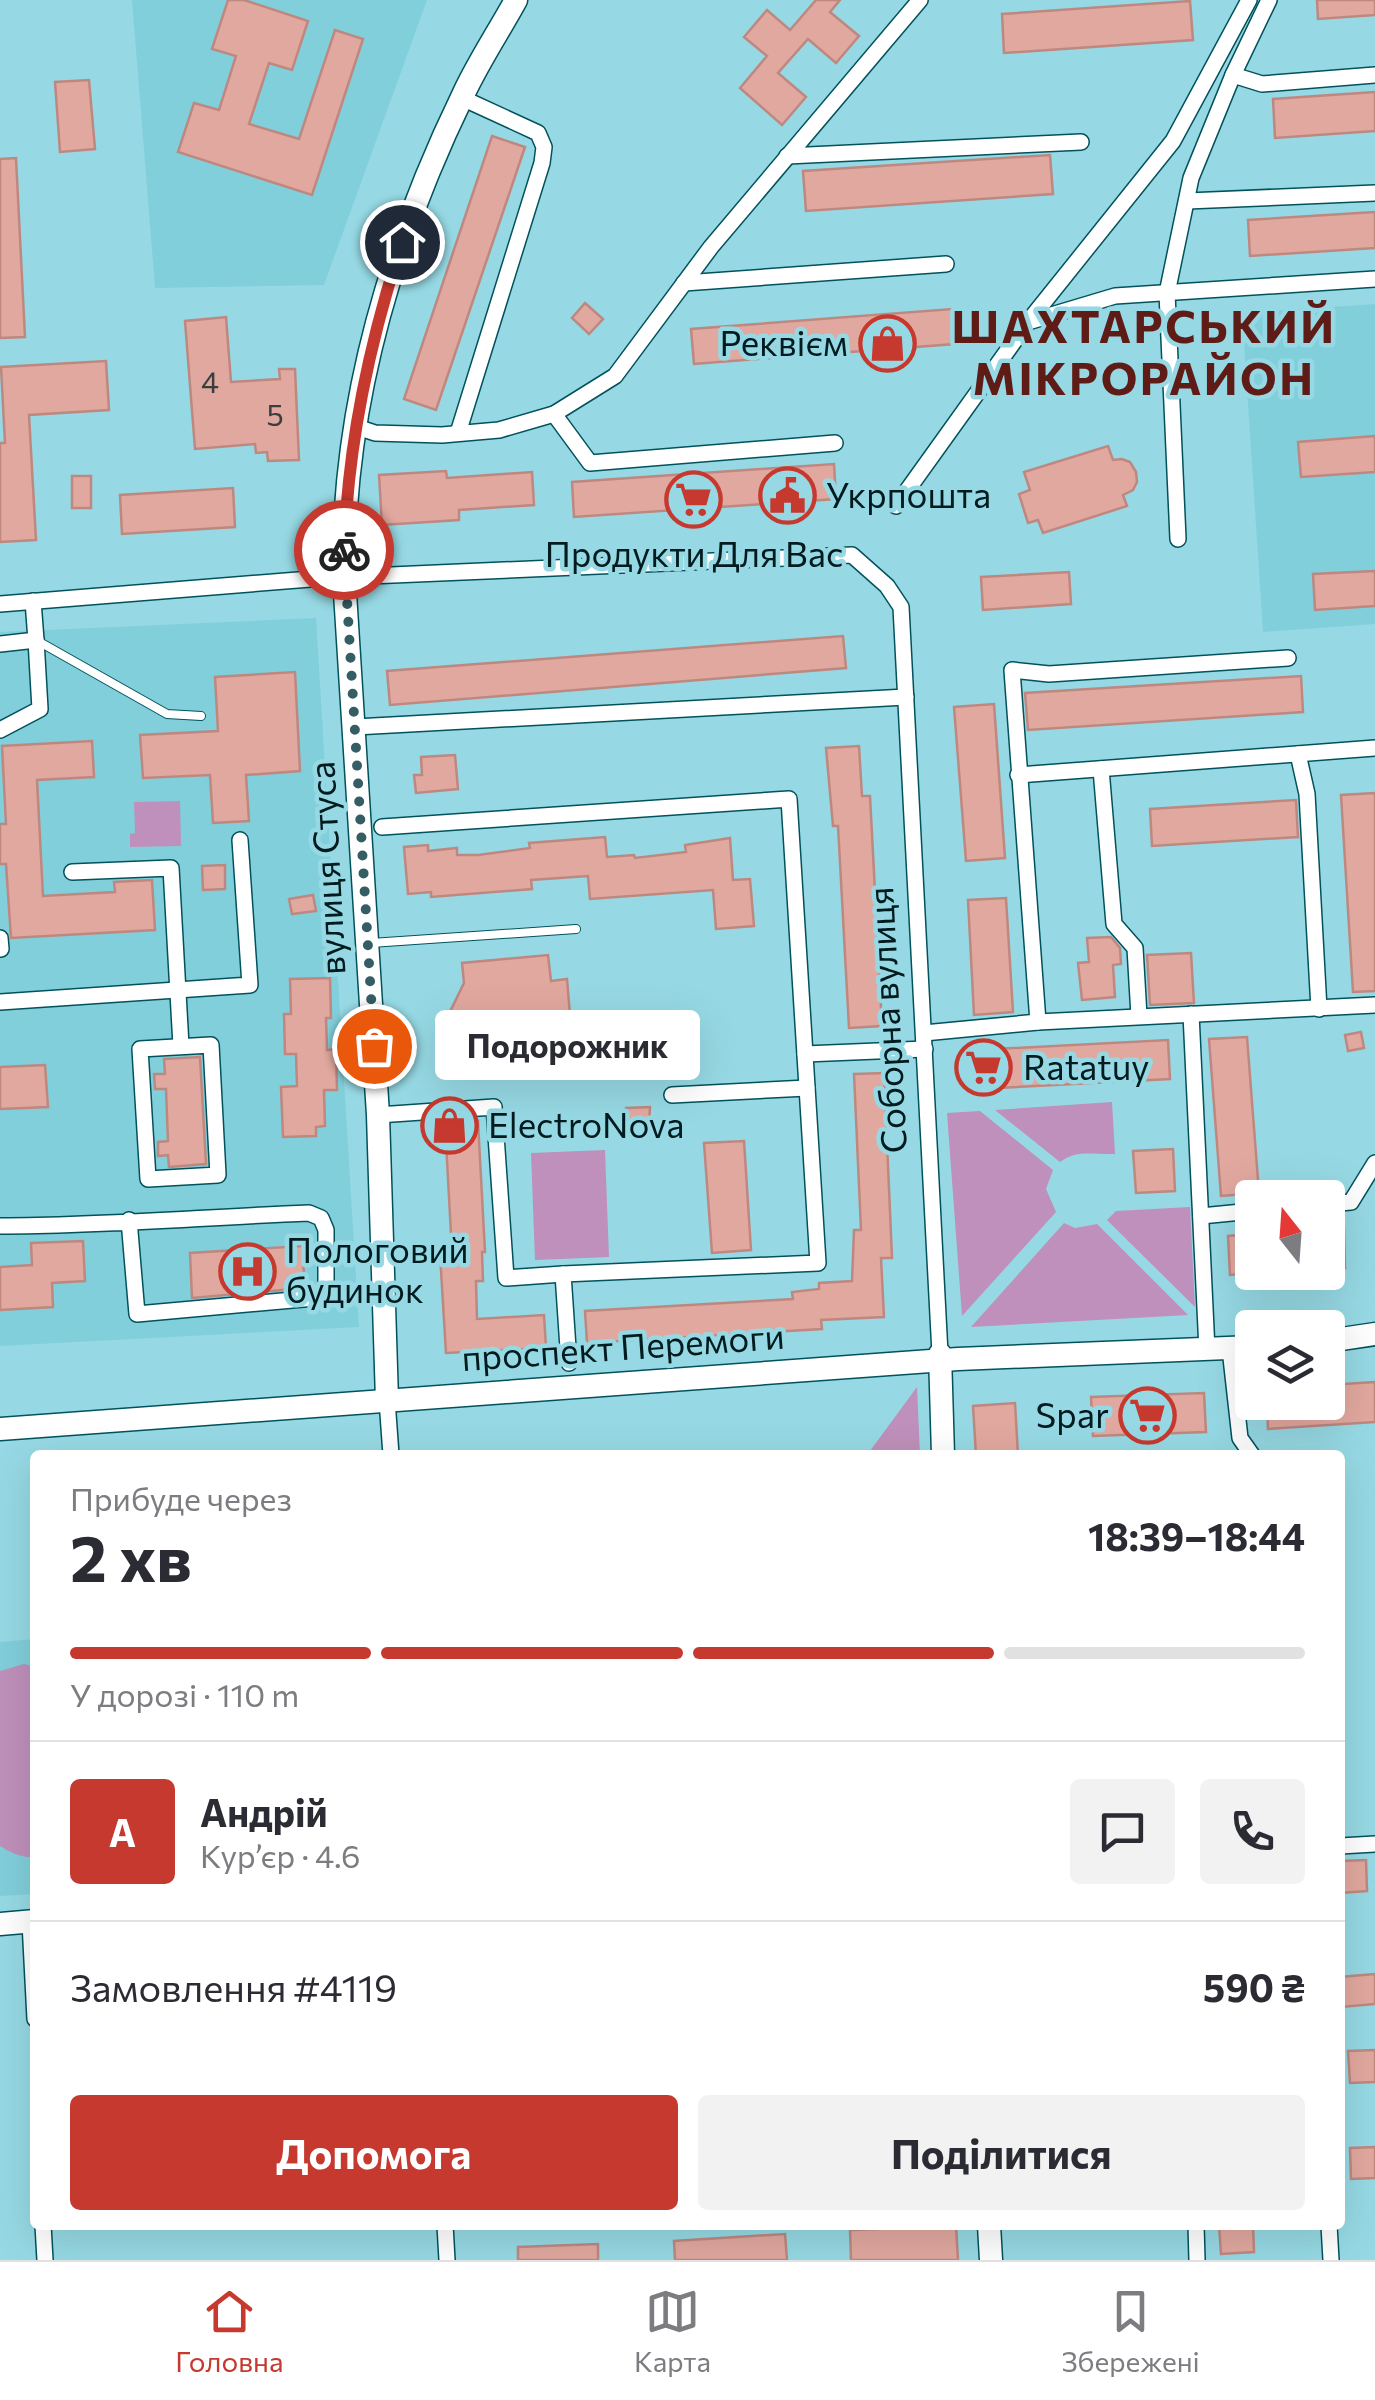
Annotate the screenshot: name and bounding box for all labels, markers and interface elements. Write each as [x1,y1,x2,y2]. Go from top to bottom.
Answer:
pin [360,200,445,285]
icon: home [375,215,430,270]
district label: ШАХТАРСЬКИЙ МІКРОРАЙОН [951,297,1337,404]
shop icon: Реквієм [857,314,917,374]
place label: Реквієм [719,320,848,363]
house number: 4 [201,362,219,399]
house number: 5 [266,395,284,432]
public building icon: Укрпошта [757,466,817,526]
supermarket icon: Продукти Для Вас [664,469,724,529]
place label: Укрпошта [826,472,991,515]
courier [294,500,394,600]
icon: bike [317,523,372,578]
place label: Продукти Для Вас [545,531,843,574]
street label: вулиця Стуса [298,760,353,976]
street label: Соборна вулиця [857,886,914,1154]
pin [332,1004,417,1089]
callout: Подорожник [434,1011,699,1081]
icon: bag [347,1019,402,1074]
text: Подорожник [467,1025,668,1065]
supermarket icon: Ratatuy [954,1038,1014,1098]
place label: Ratatuy [1023,1044,1149,1087]
shop icon: ElectroNova [419,1096,479,1156]
place label: ElectroNova [488,1102,685,1145]
north arrow [1235,1180,1345,1290]
map controls [1235,1180,1345,1420]
place label: Пологовий будинок [286,1227,469,1310]
hospital icon: Пологовий будинок [217,1241,277,1301]
button: layers [1235,1310,1345,1420]
street label: проспект Перемоги [460,1313,786,1378]
supermarket icon: Spar [1118,1386,1178,1446]
place label: Spar [1035,1392,1109,1435]
text: Прибуде через [70,1478,292,1518]
text: 18:39–18:44 [1088,1512,1305,1559]
text: 2 хв [70,1516,192,1595]
text: У дорозі · 110 m [70,1674,299,1714]
button: chat [1070,1779,1175,1884]
button: phone [1200,1779,1305,1884]
text: Андрій [200,1788,328,1835]
text: А [109,1808,136,1855]
text: Кур’єр · 4.6 [200,1835,361,1875]
text: Замовлення #4119 [70,1963,397,2010]
text: 590 ₴ [1203,1963,1305,2010]
button: Допомога [70,2095,678,2210]
button: Поділитися [698,2095,1305,2210]
tab: Головна [175,2284,284,2378]
tab: Карта [634,2284,711,2378]
tab: Збережені [1061,2284,1200,2378]

